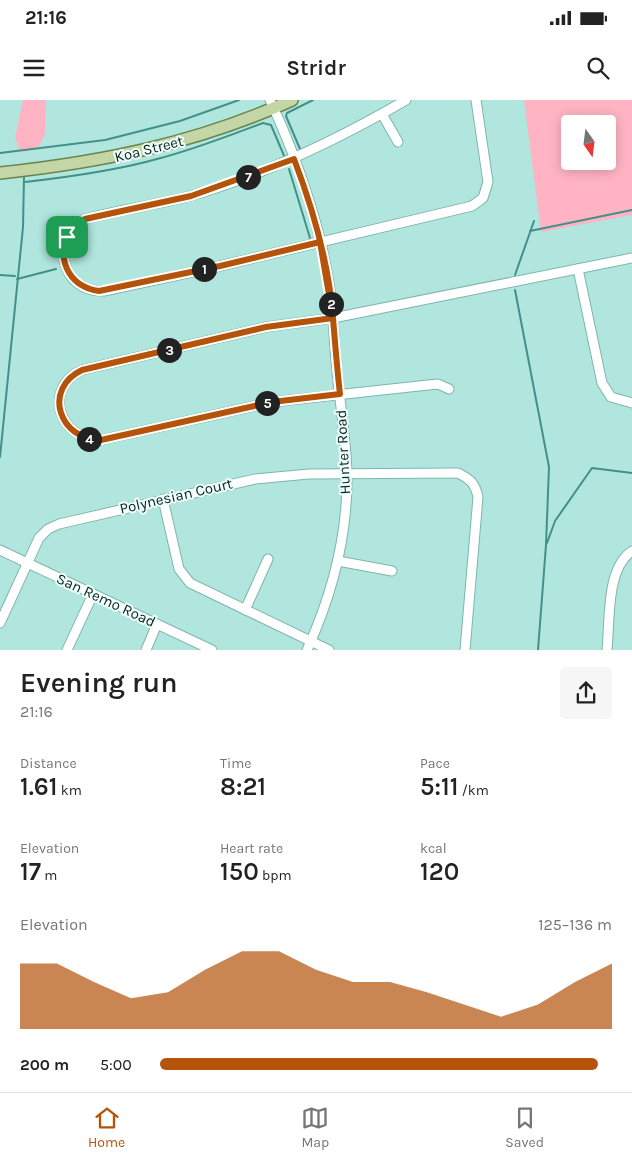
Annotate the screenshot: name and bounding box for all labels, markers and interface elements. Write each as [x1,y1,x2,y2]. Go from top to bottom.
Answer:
text: 21:16 [25,7,67,29]
icon: menu [20,54,48,82]
icon: search [584,54,612,82]
text: Stridr [286,55,346,81]
north arrow [561,115,616,170]
map controls [561,115,616,170]
street label: Koa Street [113,132,186,166]
pin: 7 [236,164,260,190]
text: 7 [245,169,252,186]
pin [46,216,88,258]
icon: arrive [53,223,81,251]
pin: 1 [192,256,216,282]
text: 1 [202,261,207,278]
pin: 2 [318,292,344,316]
text: 2 [327,296,336,313]
pin: 3 [156,338,182,362]
text: 3 [165,342,174,359]
pin: 5 [254,390,280,416]
text: 5 [263,395,272,412]
street label: Hunter Road [332,409,354,495]
pin: 4 [76,426,102,452]
text: 4 [85,431,94,448]
street label: Polynesian Court [118,474,234,518]
street label: San Remo Road [54,569,158,631]
text: Evening run [20,666,177,699]
button: share [560,667,612,719]
text: 21:16 [20,702,53,721]
text: Distance [20,755,77,772]
text: Time [220,755,251,772]
text: Pace [420,755,450,772]
text: 1.61 [20,772,58,801]
text: 8:21 [220,772,266,801]
text: 5:11 [420,772,458,801]
text: km [58,782,82,799]
text: /km [458,782,489,799]
text: Elevation [20,840,79,857]
text: Heart rate [220,840,283,857]
text: kcal [420,840,447,857]
text: 17 [20,857,41,886]
text: 150 [220,857,259,886]
text: 120 [420,857,459,886]
text: m [41,867,57,884]
text: bpm [259,867,292,884]
text: Elevation [20,915,88,934]
text: 125–136 m [538,915,612,934]
text: 200 m [20,1055,69,1074]
text: 5:00 [100,1055,132,1074]
tab: Home [88,1104,125,1151]
tab: Map [301,1104,329,1151]
tab: Saved [505,1104,544,1151]

